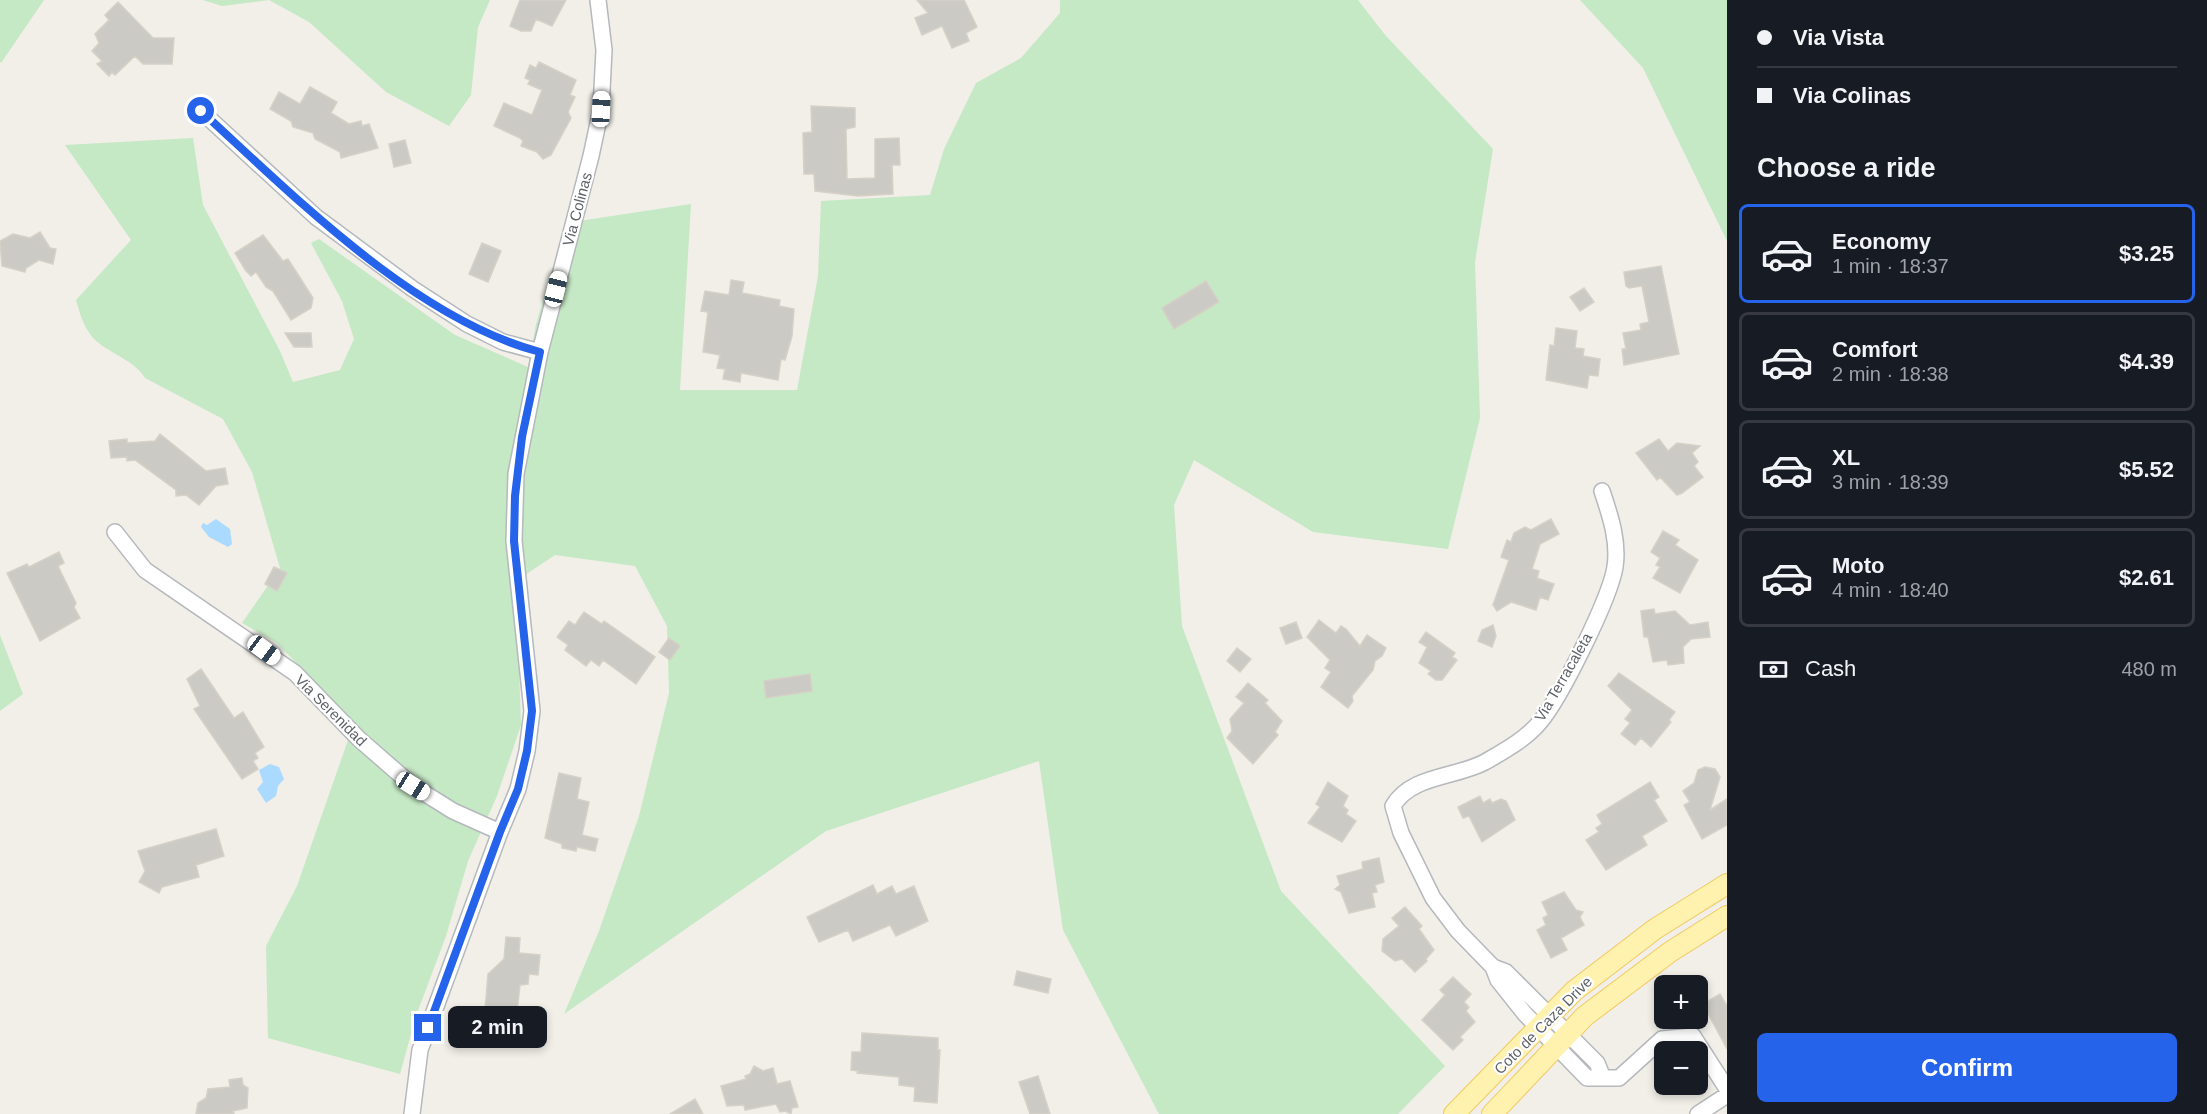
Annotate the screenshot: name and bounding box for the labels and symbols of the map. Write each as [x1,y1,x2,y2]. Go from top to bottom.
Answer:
car [591,91,611,127]
route start [187,97,214,124]
street label: Via Colinas [559,170,595,248]
car [543,269,569,309]
street label: Via Terracaleta [1531,629,1596,724]
car [244,632,284,668]
street label: Via Serenidad [292,671,370,749]
car [393,769,433,803]
street label: Coto de Caza Drive [1491,973,1595,1077]
callout: 2 min [449,1007,548,1049]
route end [414,1014,441,1041]

